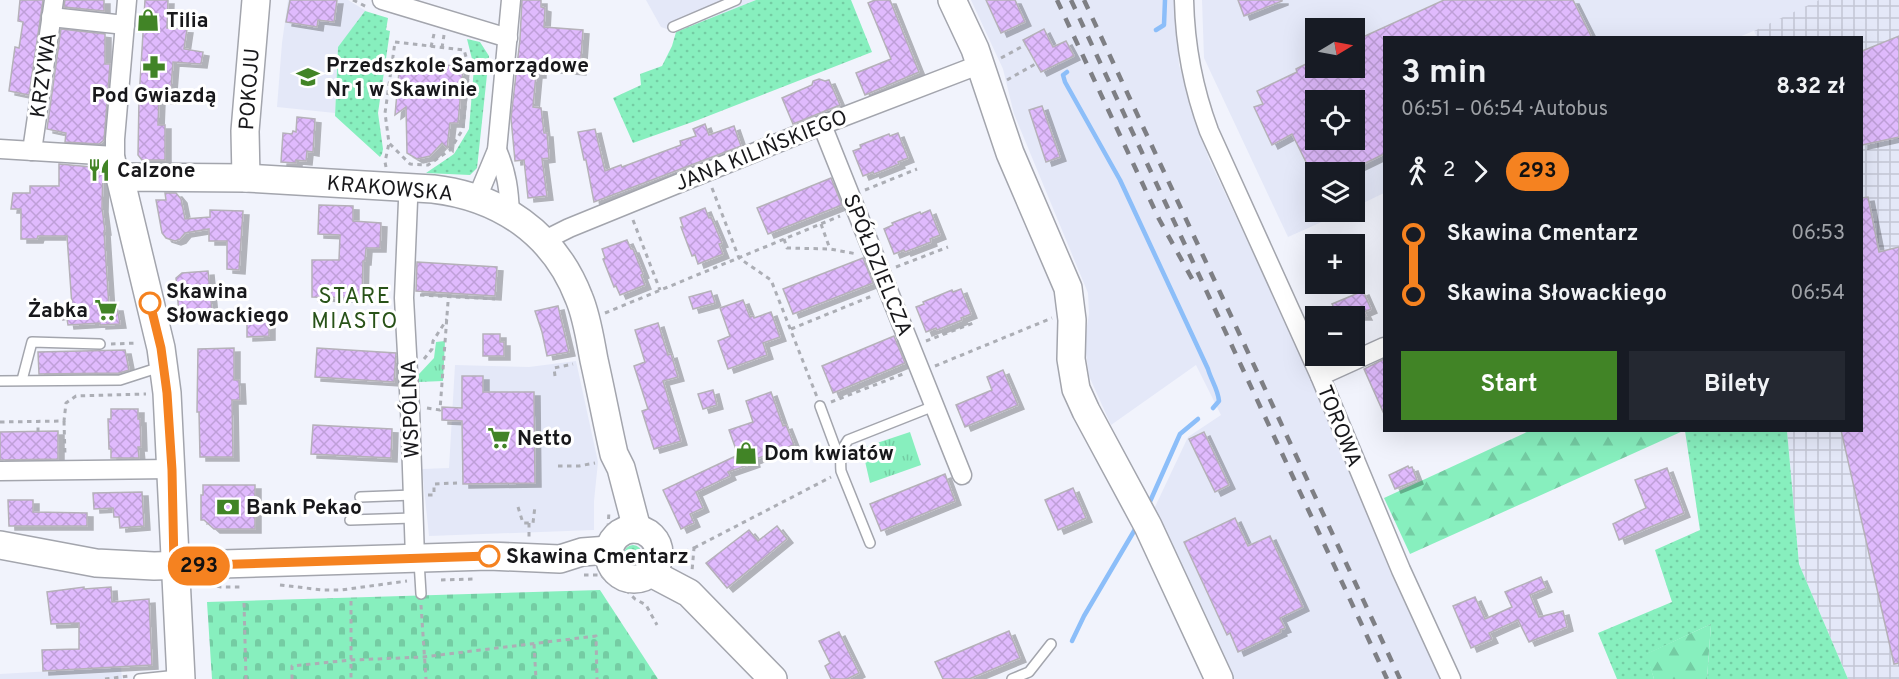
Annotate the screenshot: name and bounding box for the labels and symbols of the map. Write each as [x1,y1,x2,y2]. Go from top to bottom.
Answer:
shop icon: Tilia [135,7,161,33]
place label: Tilia [166,8,208,35]
north arrow [1305,18,1365,78]
street label: KRZYWA [25,31,64,119]
street label: POKOJU [234,47,267,131]
place label: Przedszkole Samorządowe Nr 1 w Skawinie [326,53,589,104]
pharmacy icon: Pod Gwiazdą [141,54,167,80]
school or university icon: Przedszkole Samorządowe Nr 1 w Skawinie [295,64,321,90]
place label: Pod Gwiazdą [92,83,216,110]
street label: JANA KILIŃSKIEGO [671,104,852,198]
restaurant icon: Calzone [86,157,112,183]
place label: Calzone [117,158,195,185]
street label: KRAKOWSKA [326,171,454,208]
street label: SPÓŁDZIELCZA [836,190,918,341]
place label: Skawina Słowackiego [166,279,289,330]
district label: STARE MIASTO [311,284,399,336]
marker: Skawina Słowackiego [139,292,161,314]
place label: Żabka [28,297,88,325]
supermarket icon: Żabka [93,297,119,323]
street label: WSPÓLNA [395,359,427,459]
street label: TOROWA [1310,382,1367,472]
supermarket icon: Netto [486,425,512,451]
place label: Netto [517,426,572,453]
shop icon: Dom kwiatów [733,440,759,466]
place label: Dom kwiatów [764,441,894,468]
bank icon: Bank Pekao [215,494,241,520]
place label: Bank Pekao [246,495,362,522]
place label: Skawina Cmentarz [506,544,689,571]
marker: Skawina Cmentarz [478,545,500,567]
line badge: 293 [164,546,234,586]

